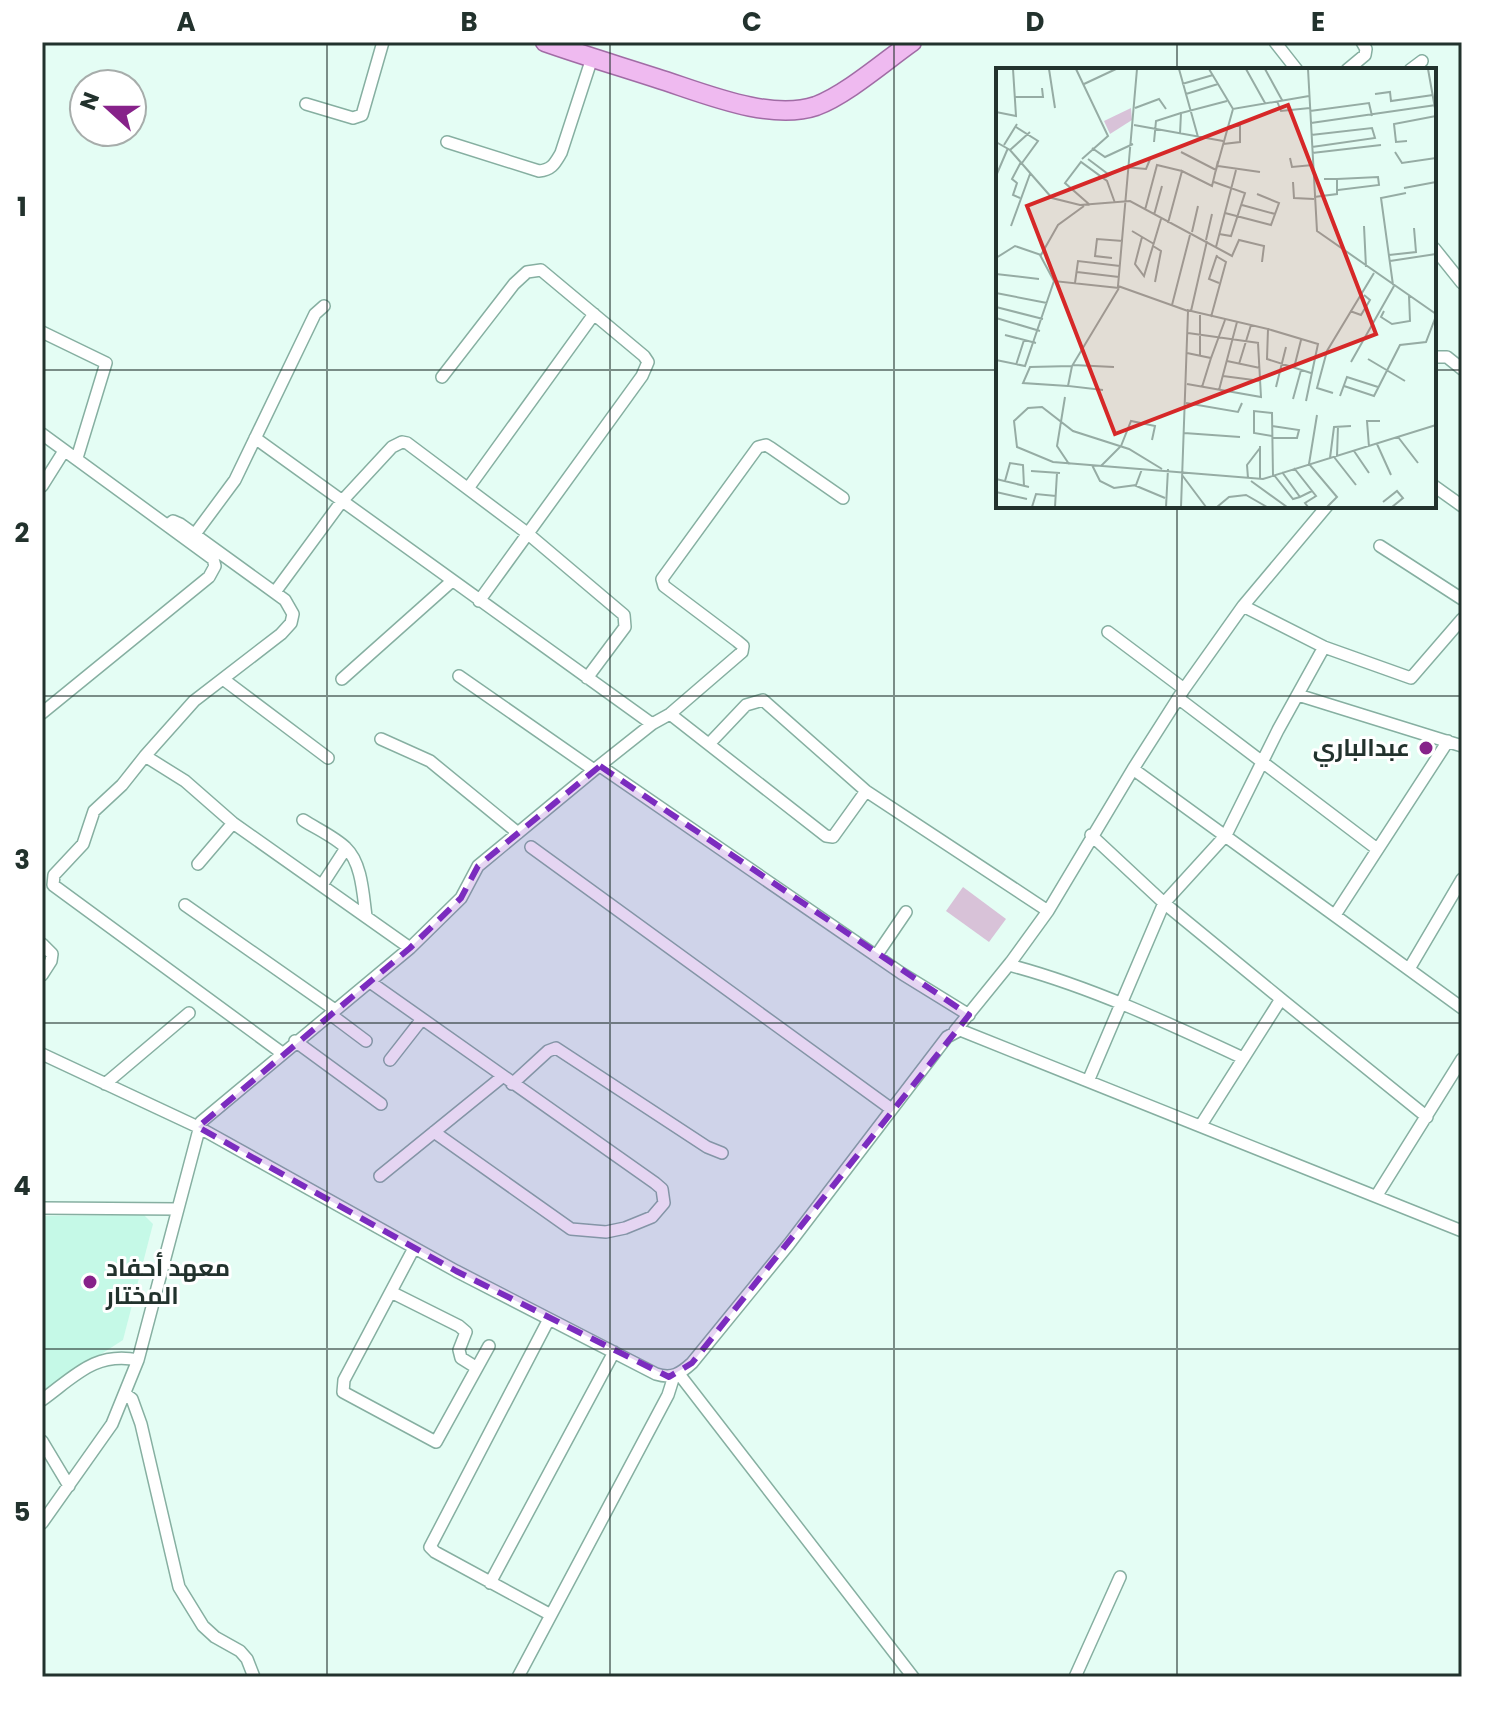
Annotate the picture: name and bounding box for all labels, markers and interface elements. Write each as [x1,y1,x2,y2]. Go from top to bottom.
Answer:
text: A [176,4,196,40]
text: B [460,4,478,40]
text: C [742,4,762,40]
text: D [1026,4,1045,40]
text: E [1311,4,1325,40]
north arrow [68,68,148,148]
inset map [996,68,1436,508]
text: N [72,88,107,114]
text: 1 [17,189,27,225]
text: 2 [15,515,30,551]
place label: عبدالباري [1313,731,1410,767]
marker: عبدالباري [1417,739,1435,757]
text: 3 [14,842,30,878]
text: 4 [13,1168,31,1204]
place label: معهد أحفاد المختار [105,1251,230,1312]
marker: معهد أحفاد المختار [81,1273,99,1291]
text: 5 [14,1494,30,1530]

